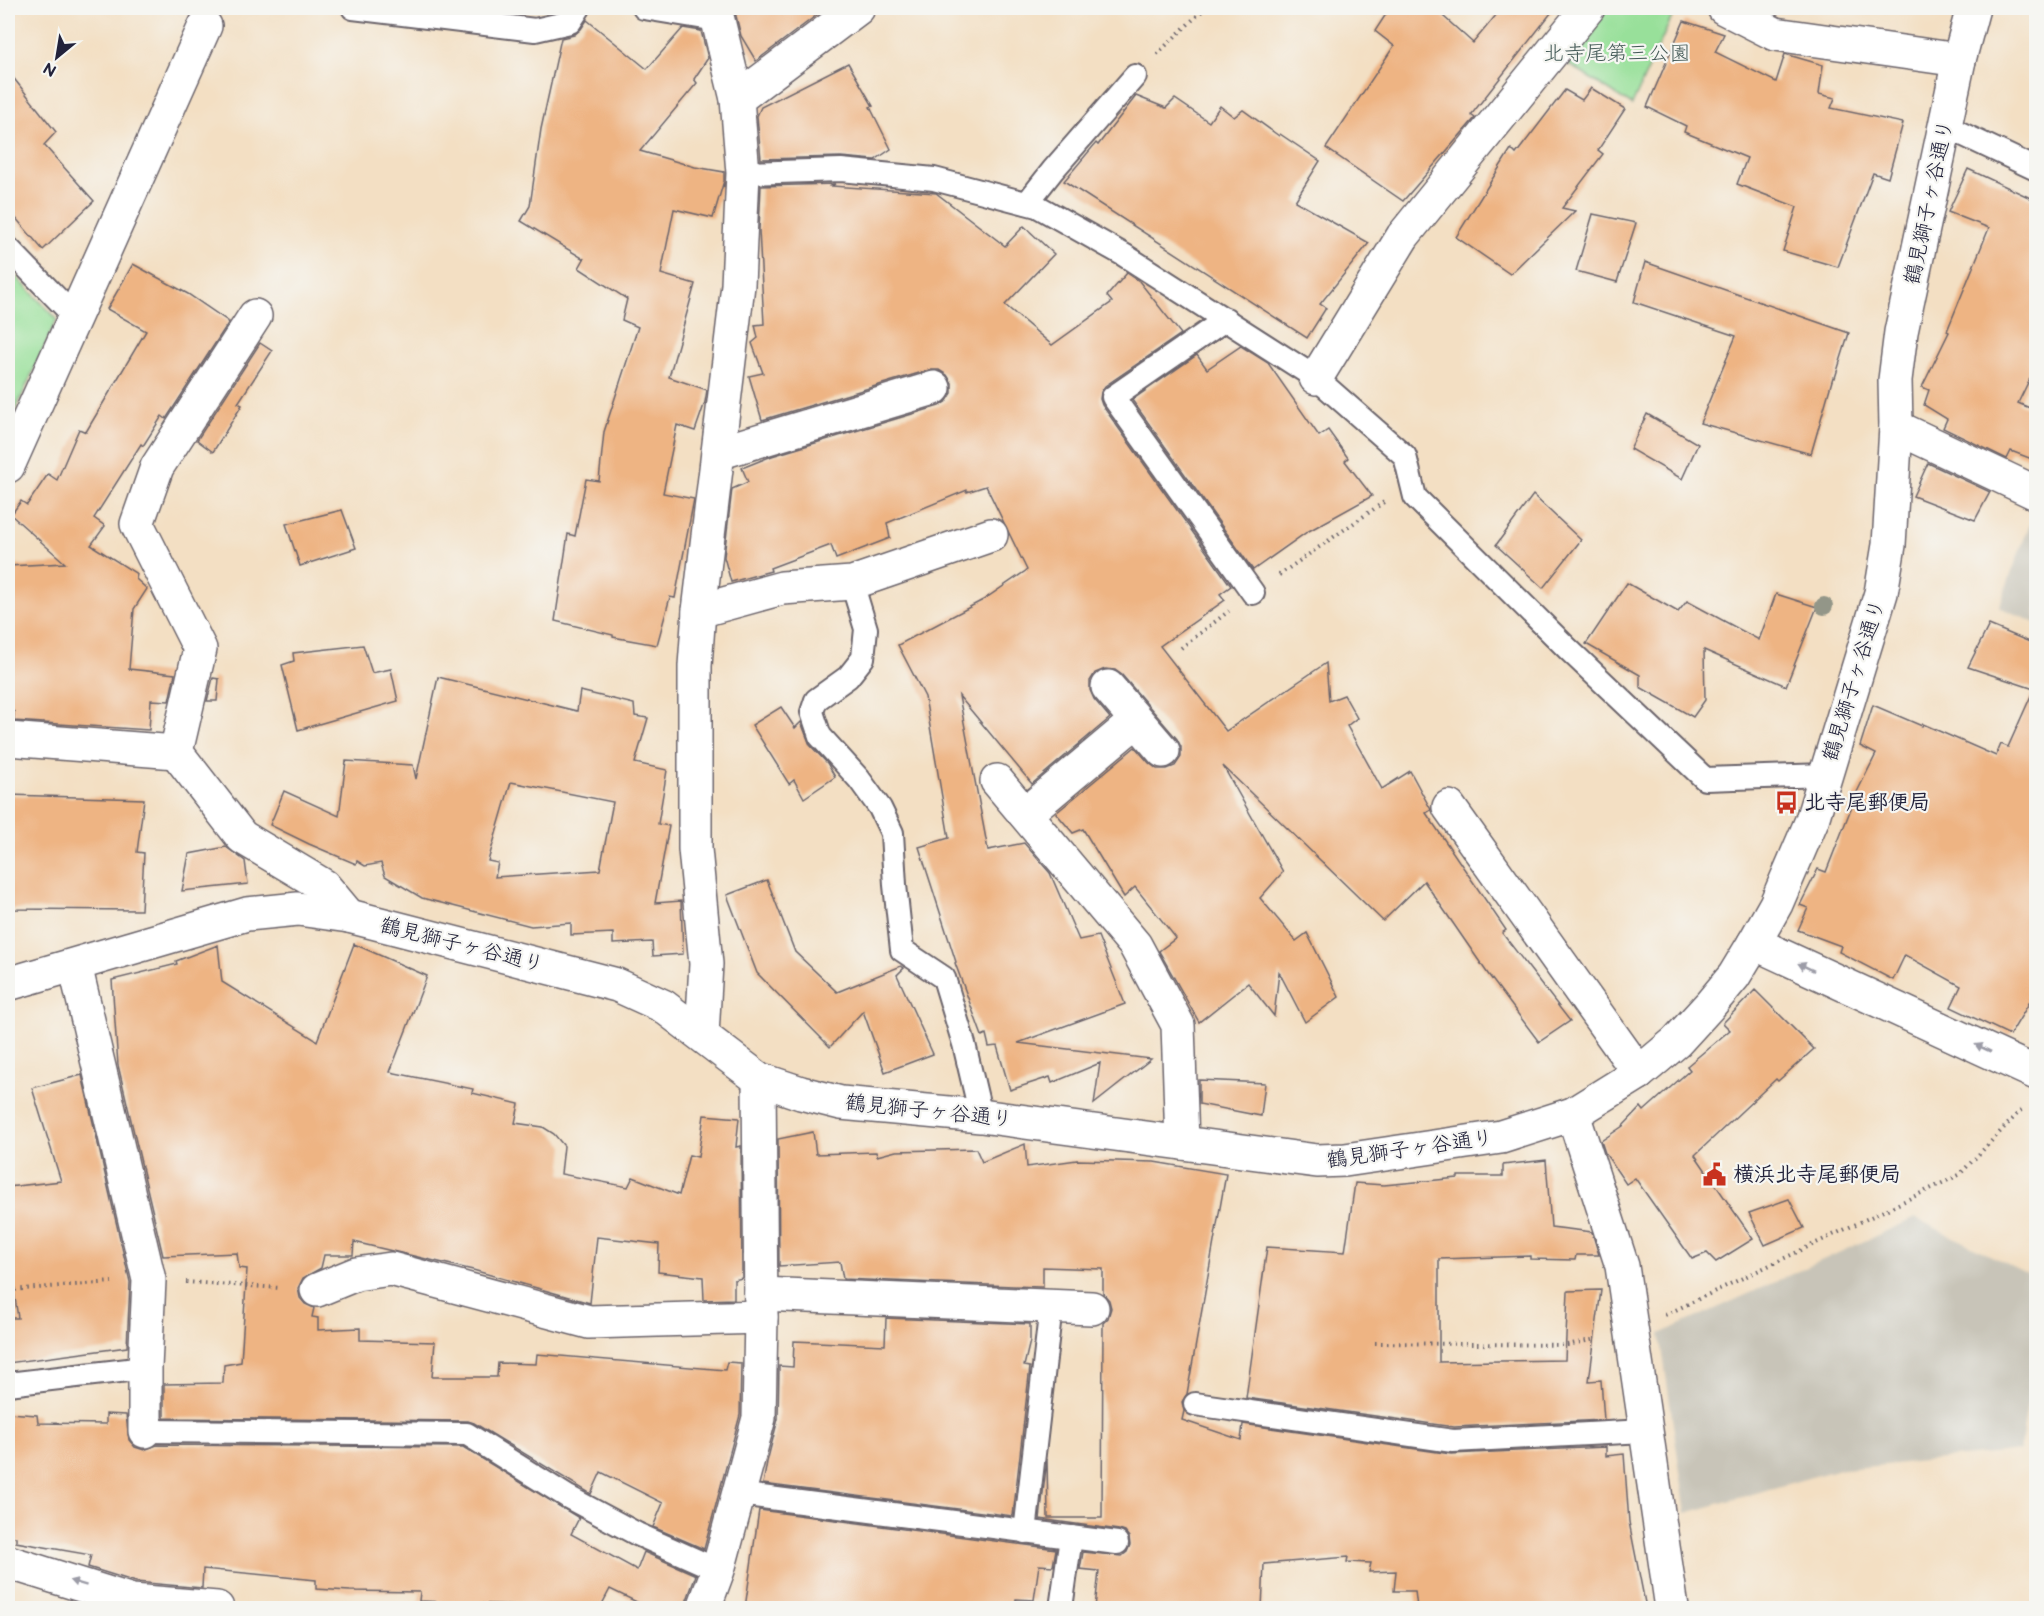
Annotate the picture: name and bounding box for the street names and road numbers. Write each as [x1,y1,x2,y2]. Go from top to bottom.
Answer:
street label: 鶴見獅子ヶ谷通り [1899,117,1959,287]
street label: 鶴見獅子ヶ谷通り [1817,596,1891,764]
street label: 鶴見獅子ヶ谷通り [377,913,547,977]
street label: 鶴見獅子ヶ谷通り [844,1090,1014,1132]
street label: 鶴見獅子ヶ谷通り [1325,1125,1495,1173]

